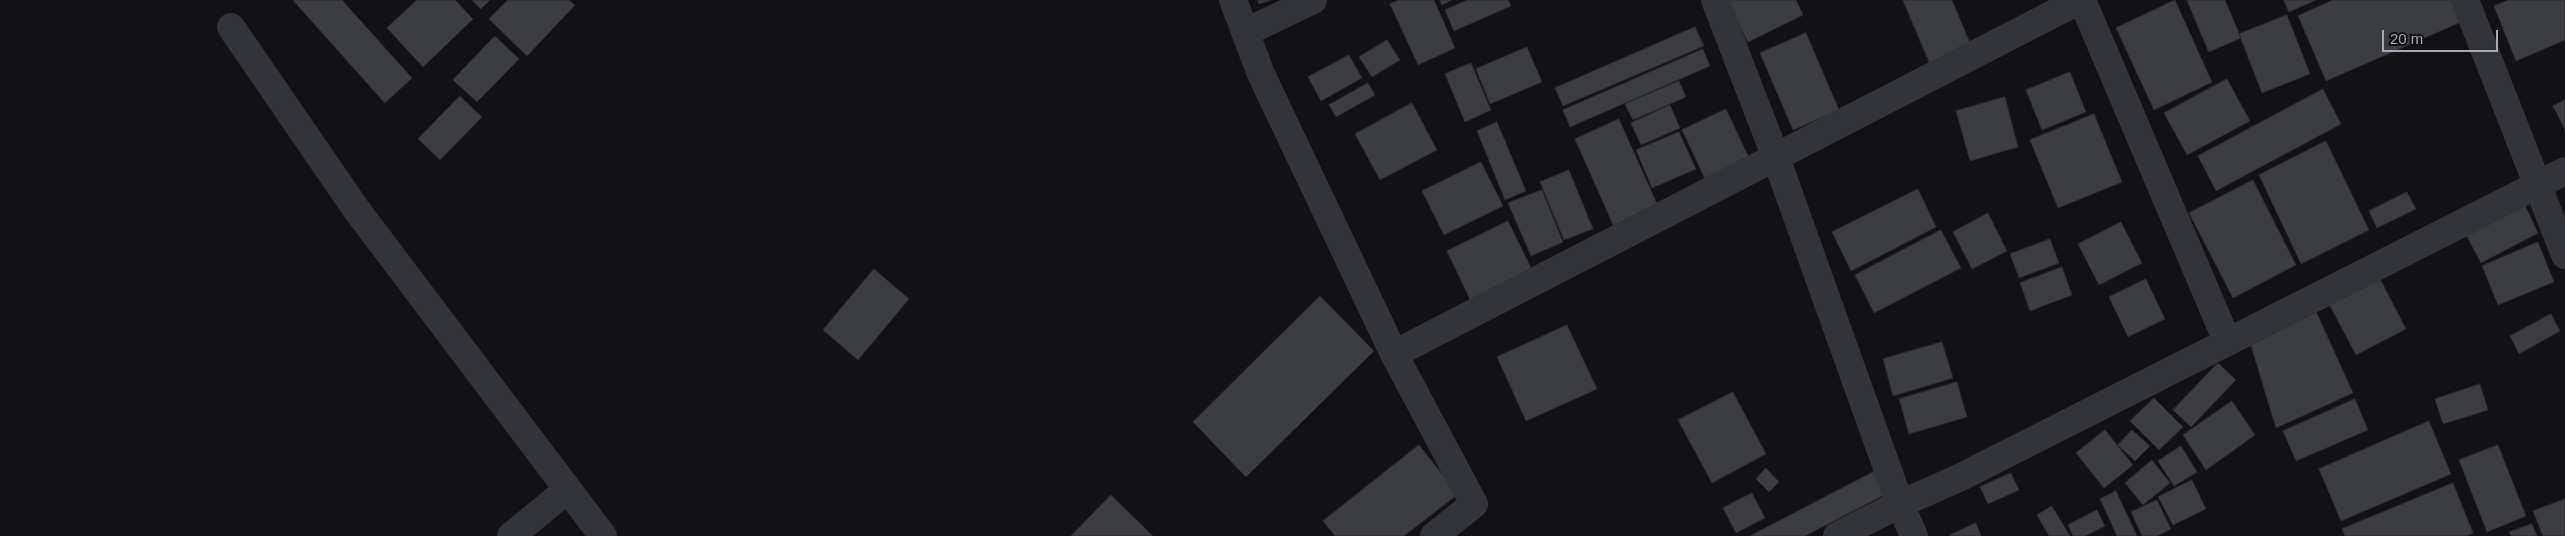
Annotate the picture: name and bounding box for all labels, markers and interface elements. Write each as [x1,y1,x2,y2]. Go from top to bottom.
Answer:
scale bar [2385,20,2501,52]
text: 20 m [2390,30,2423,47]

